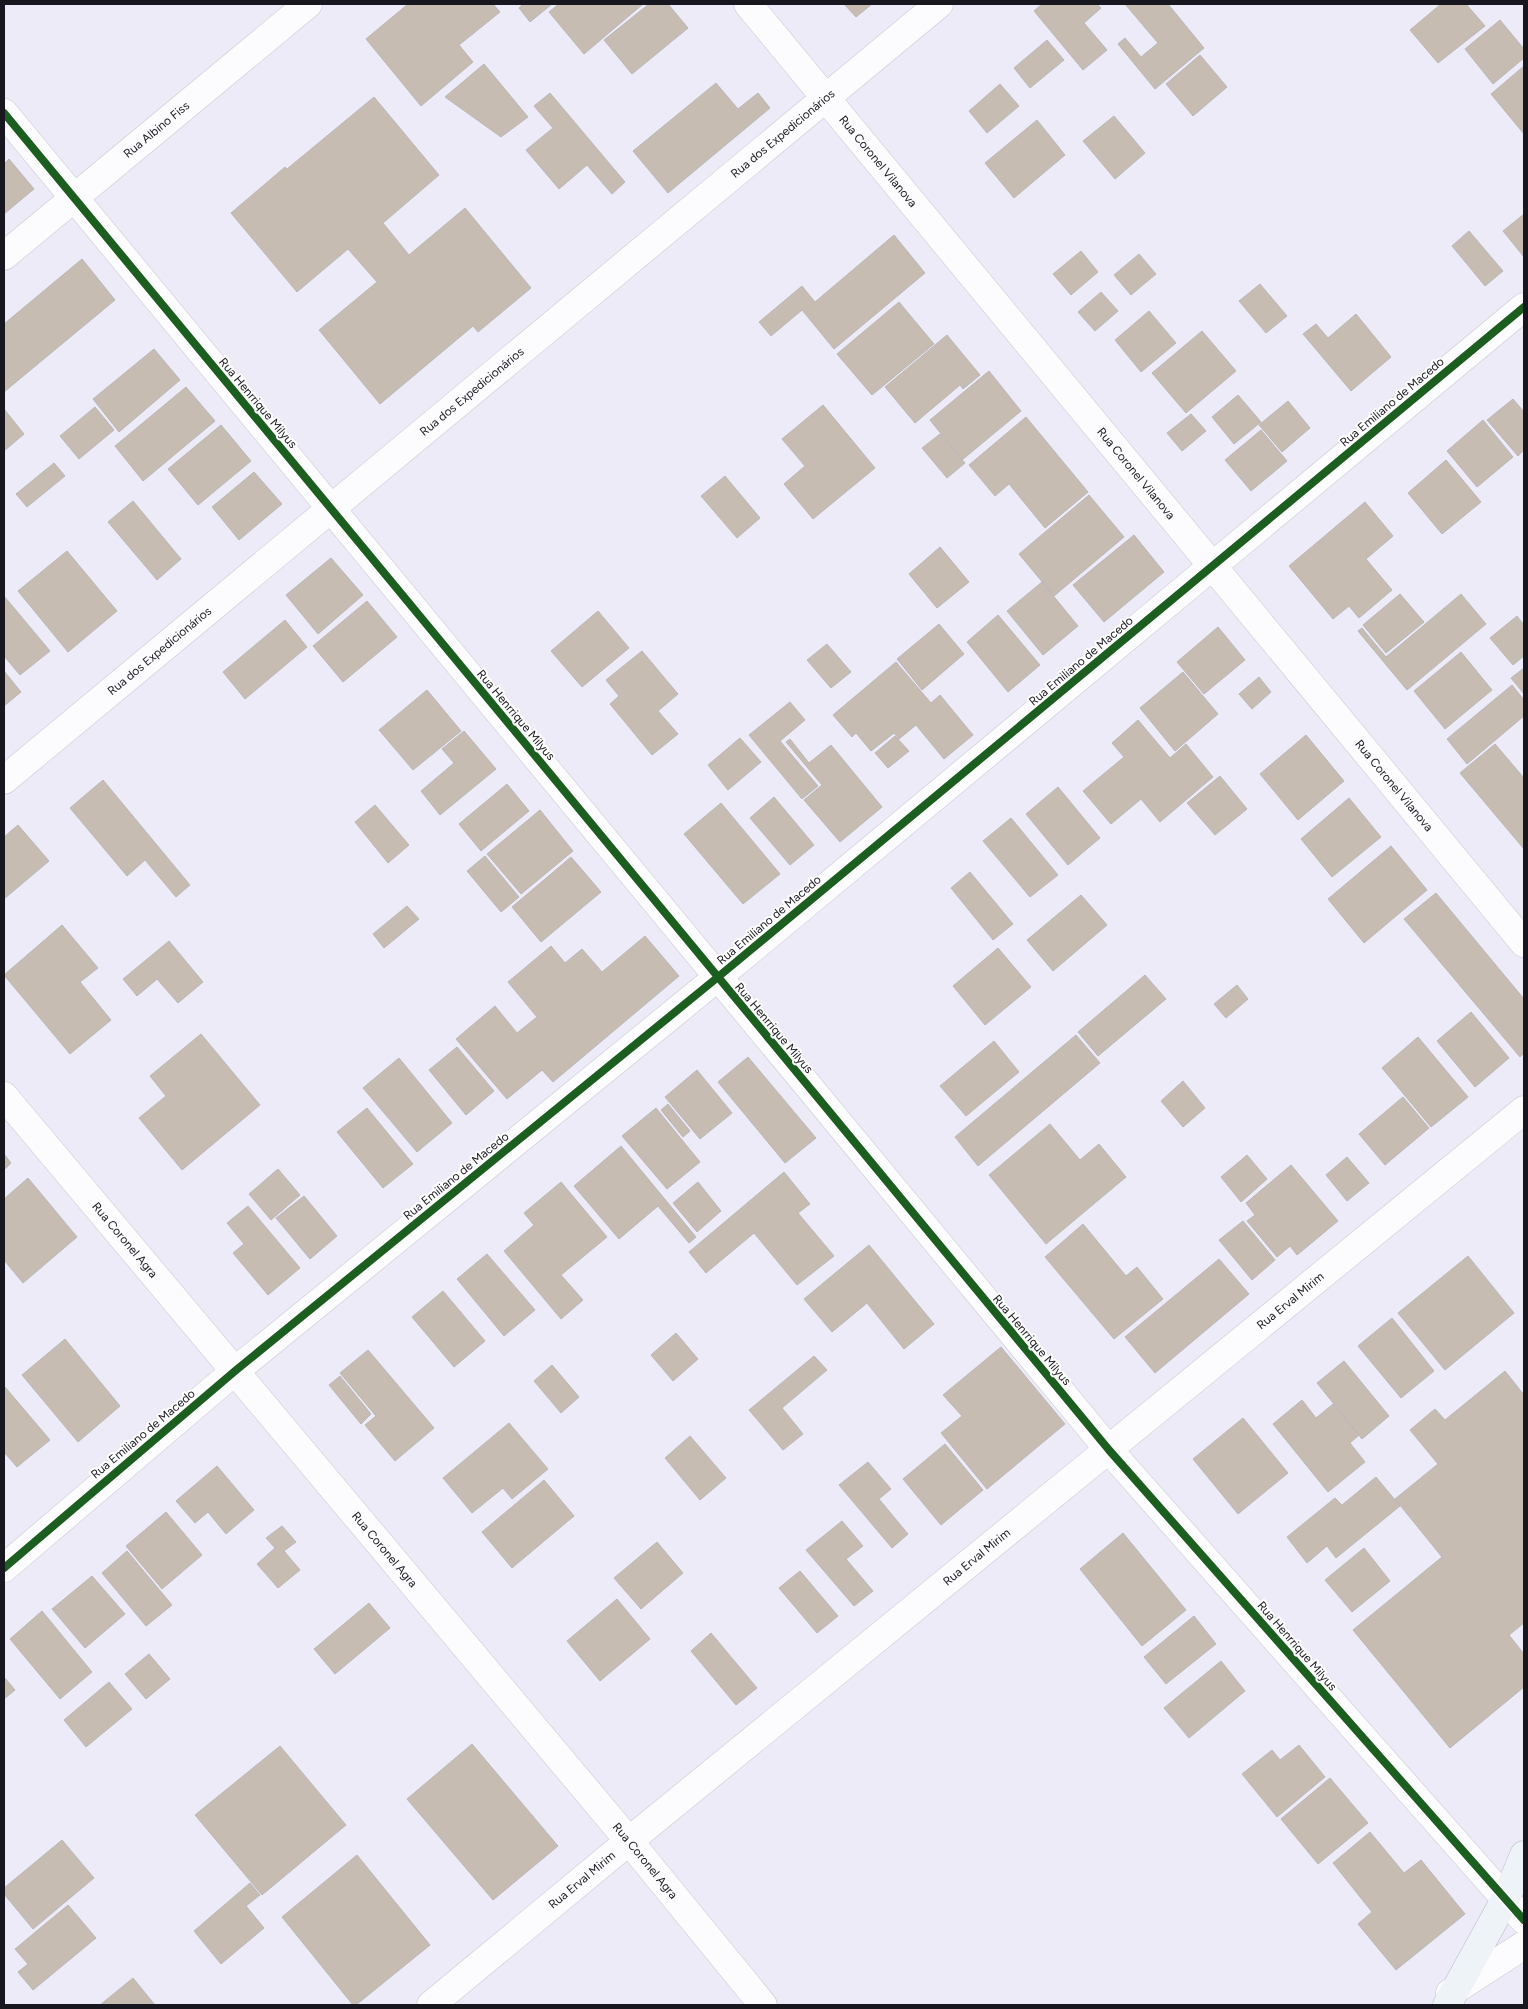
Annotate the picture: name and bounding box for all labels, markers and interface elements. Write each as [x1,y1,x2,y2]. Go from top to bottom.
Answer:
street label: Rua dos Expedicionários [728,86,838,181]
street label: Rua Albino Fiss [121,98,192,161]
street label: Rua Coronel Vilanova [836,113,920,210]
street label: Rua dos Expedicionários [417,344,527,439]
street label: Rua Emiliano de Macedo [1337,354,1447,450]
street label: Rua Henrrique Milyus [216,355,300,451]
street label: Rua Coronel Vilanova [1094,425,1178,522]
street label: Rua dos Expedicionários [105,604,215,698]
street label: Rua Emiliano de Macedo [1026,613,1136,709]
street label: Rua Henrrique Milyus [474,667,558,763]
street label: Rua Coronel Vilanova [1352,737,1436,834]
street label: Rua Emiliano de Macedo [714,872,824,968]
street label: Rua Henrrique Milyus [732,980,816,1076]
street label: Rua Emiliano de Macedo [401,1129,511,1223]
street label: Rua Coronel Agra [89,1199,160,1281]
street label: Rua Erval Mirim [1254,1269,1327,1332]
street label: Rua Henrrique Milyus [990,1292,1074,1388]
street label: Rua Emiliano de Macedo [88,1386,198,1482]
street label: Rua Coronel Agra [349,1509,420,1590]
street label: Rua Erval Mirim [940,1526,1013,1589]
street label: Rua Henrrique Milyus [1254,1598,1340,1694]
street label: Rua Coronel Agra [610,1820,680,1902]
street label: Rua Erval Mirim [546,1848,618,1912]

